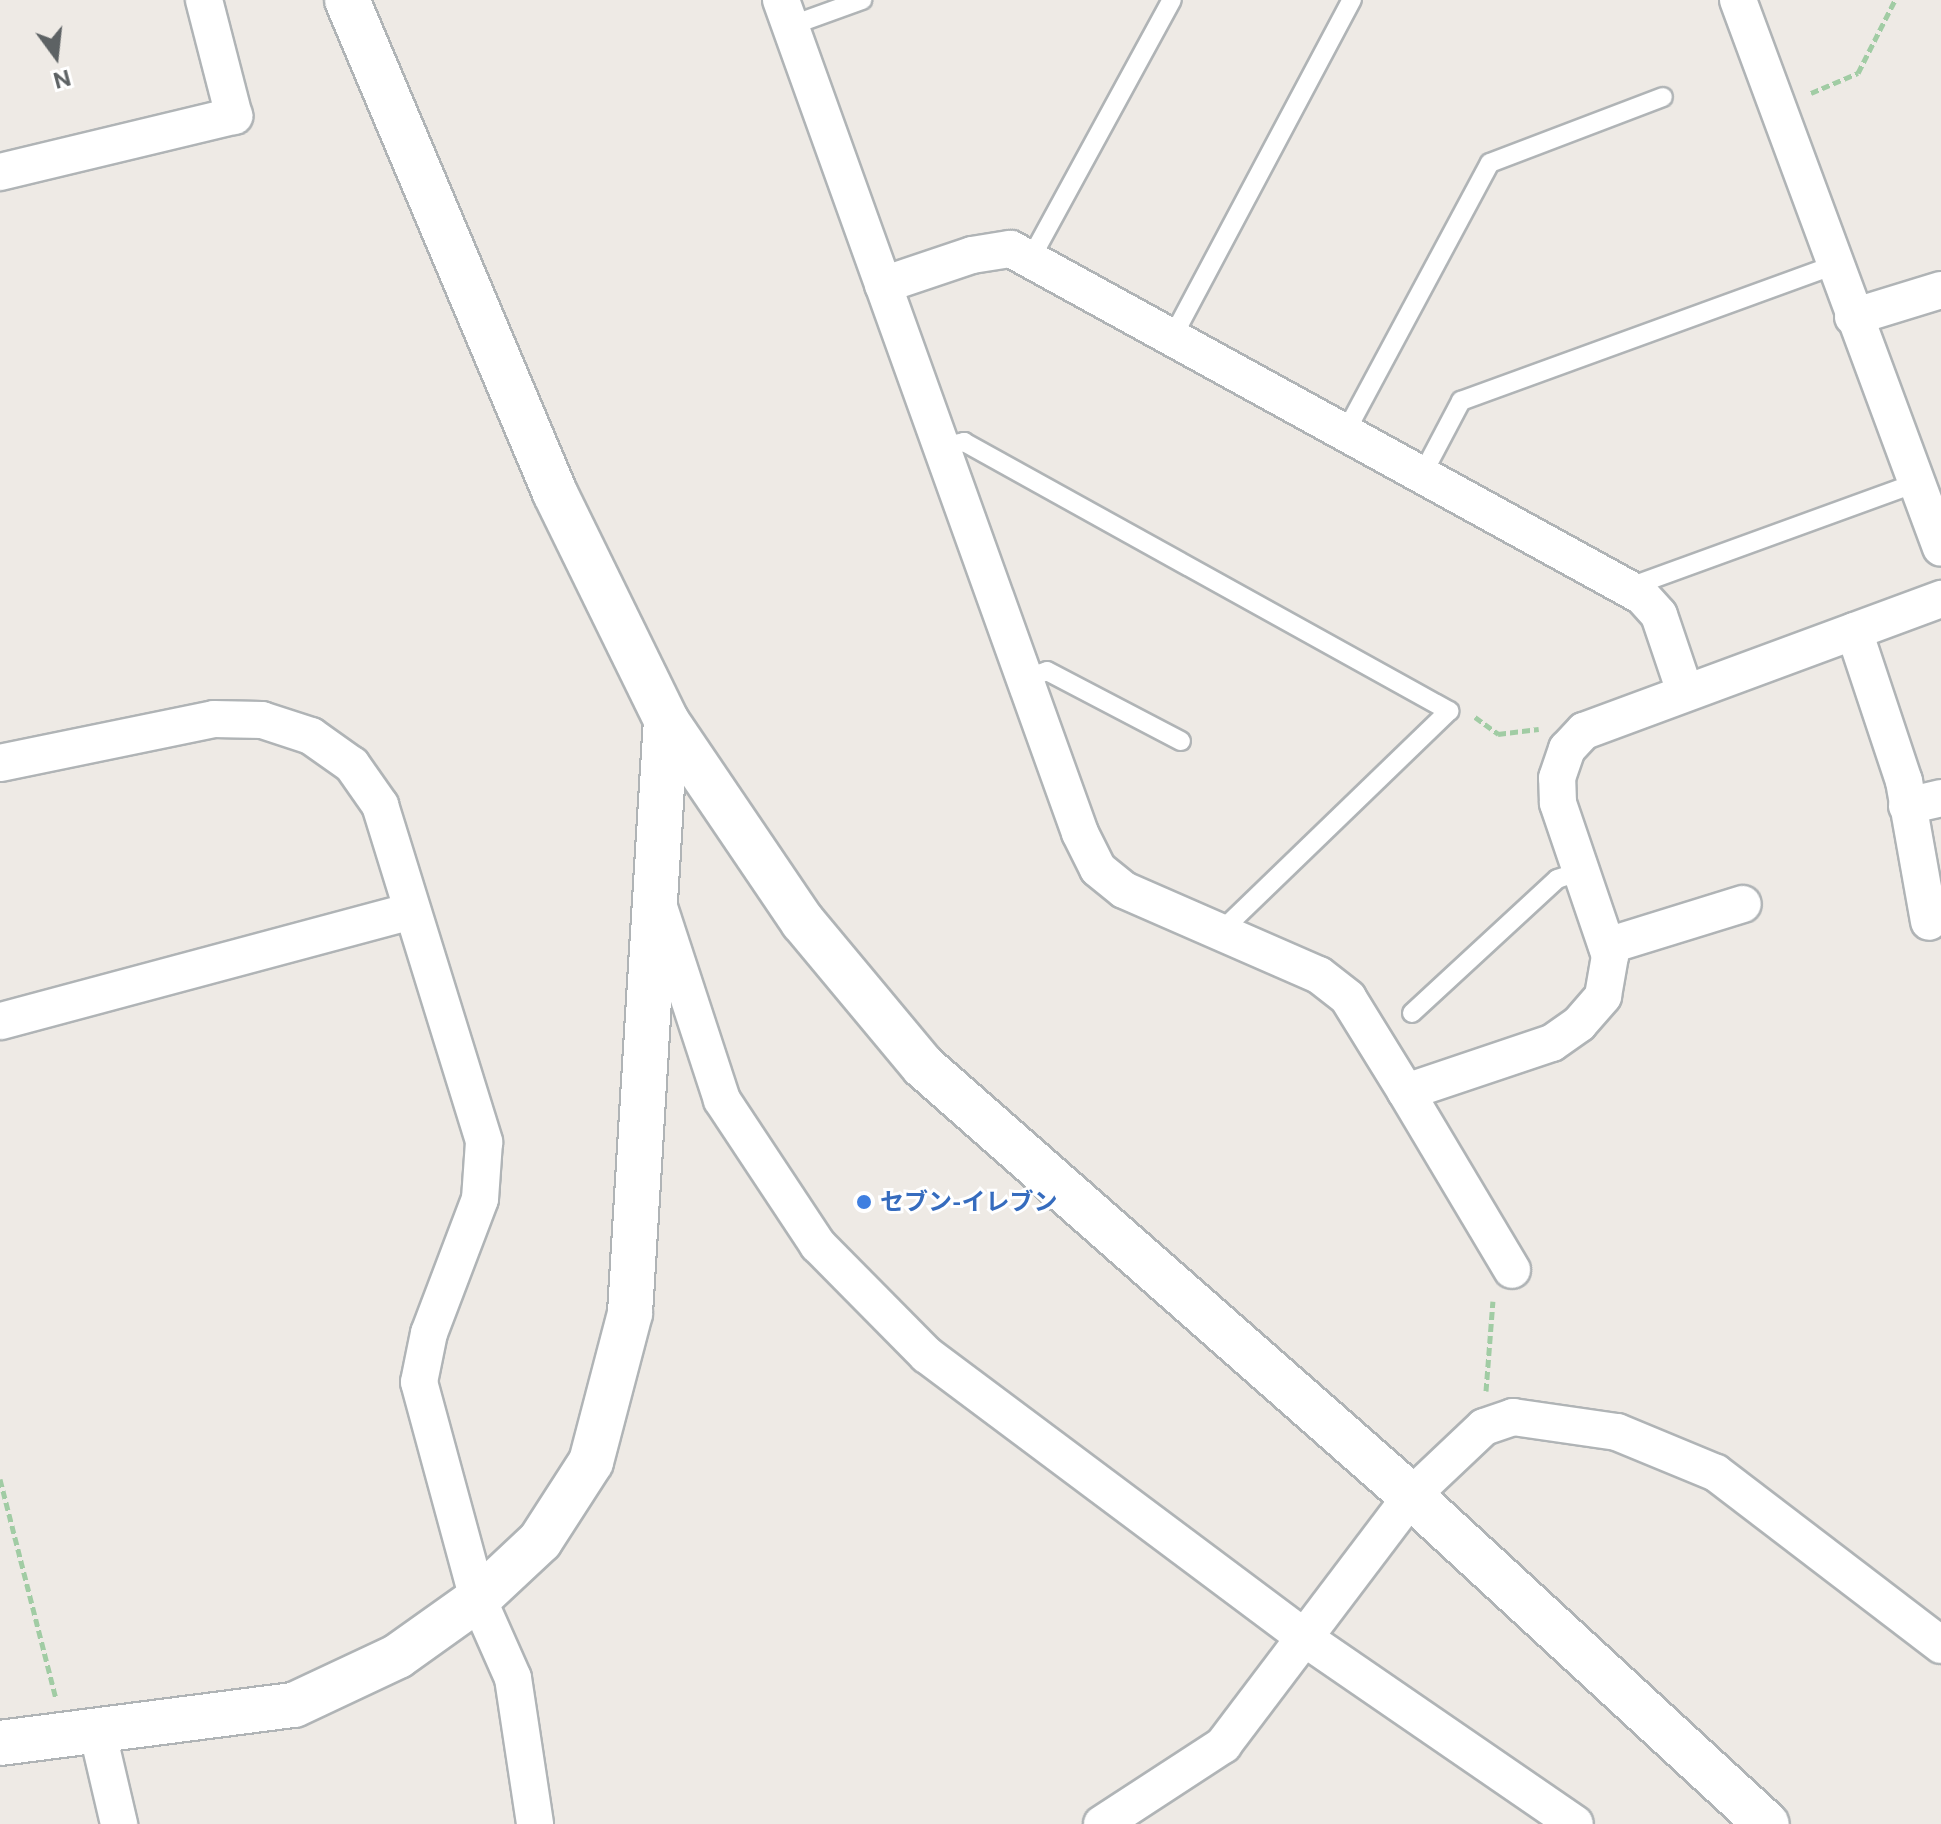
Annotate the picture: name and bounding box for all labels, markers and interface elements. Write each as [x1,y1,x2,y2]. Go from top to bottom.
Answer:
north arrow [16,16,96,96]
text: N [51,64,74,94]
place label: セブン-イレブン [880,1188,1057,1216]
marker: セブン-イレブン [855,1193,873,1211]

